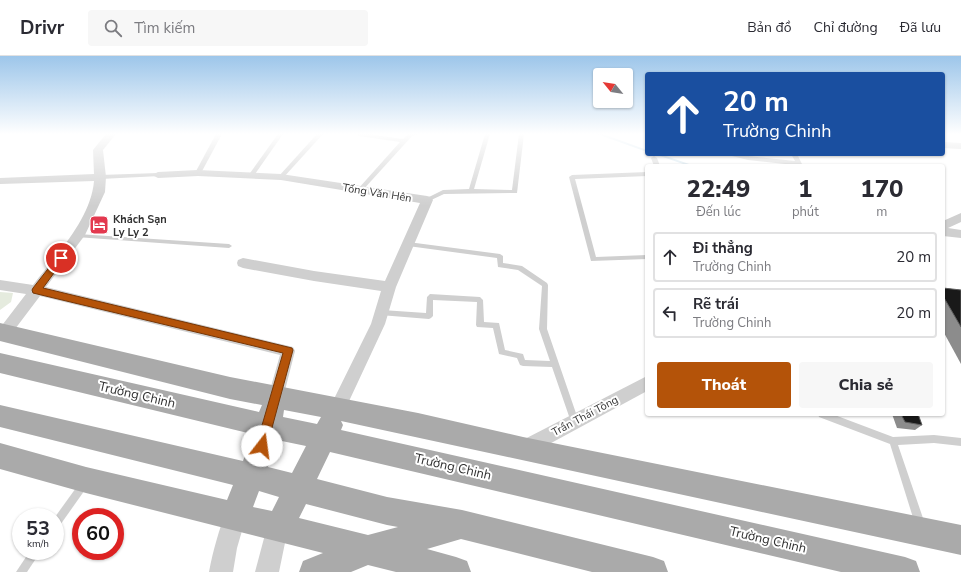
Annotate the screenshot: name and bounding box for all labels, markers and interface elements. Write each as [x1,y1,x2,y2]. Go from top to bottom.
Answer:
search box [88,10,368,46]
text: Drivr [20,15,64,41]
icon: search [102,17,124,39]
text: Tìm kiếm [134,18,195,38]
text: Bản đồ [747,18,792,37]
text: Chỉ đường [814,18,878,37]
text: Đã lưu [900,18,941,37]
north arrow [593,68,633,108]
map controls [593,68,633,108]
text: 20 m [723,83,789,121]
icon: ahead [657,88,709,140]
text: Trường Chinh [723,119,831,143]
text: 22:49 [687,173,750,205]
text: 1 [798,173,813,205]
text: 170 [860,173,903,205]
street label: Tống Văn Hên [341,180,413,206]
text: Đến lúc [696,203,741,221]
text: phút [792,203,819,221]
text: m [876,203,887,221]
place label: Khách Sạn Ly Ly 2 [113,212,167,240]
hotel icon: Khách Sạn Ly Ly 2 [88,214,110,236]
text: Đi thẳng [693,238,753,258]
pin [44,241,78,275]
icon: ahead [659,246,681,268]
icon: arrive [50,247,72,269]
text: 20 m [896,247,931,267]
text: Trường Chinh [693,258,771,276]
text: Rẽ trái [693,294,739,314]
icon: left [659,302,681,324]
text: 20 m [896,303,931,323]
text: Trường Chinh [693,314,771,332]
button: Thoát [657,362,791,408]
button: Chia sẻ [799,362,933,408]
street label: Trường Chinh [97,377,177,413]
street label: Trần Thái Tông [549,392,621,440]
position arrow [241,425,283,467]
street label: Trường Chinh [413,449,493,485]
speed limit sign: 60 [72,508,124,560]
text: 53 [26,515,50,542]
street label: Trường Chinh [728,522,808,558]
text: km/h [27,537,49,551]

